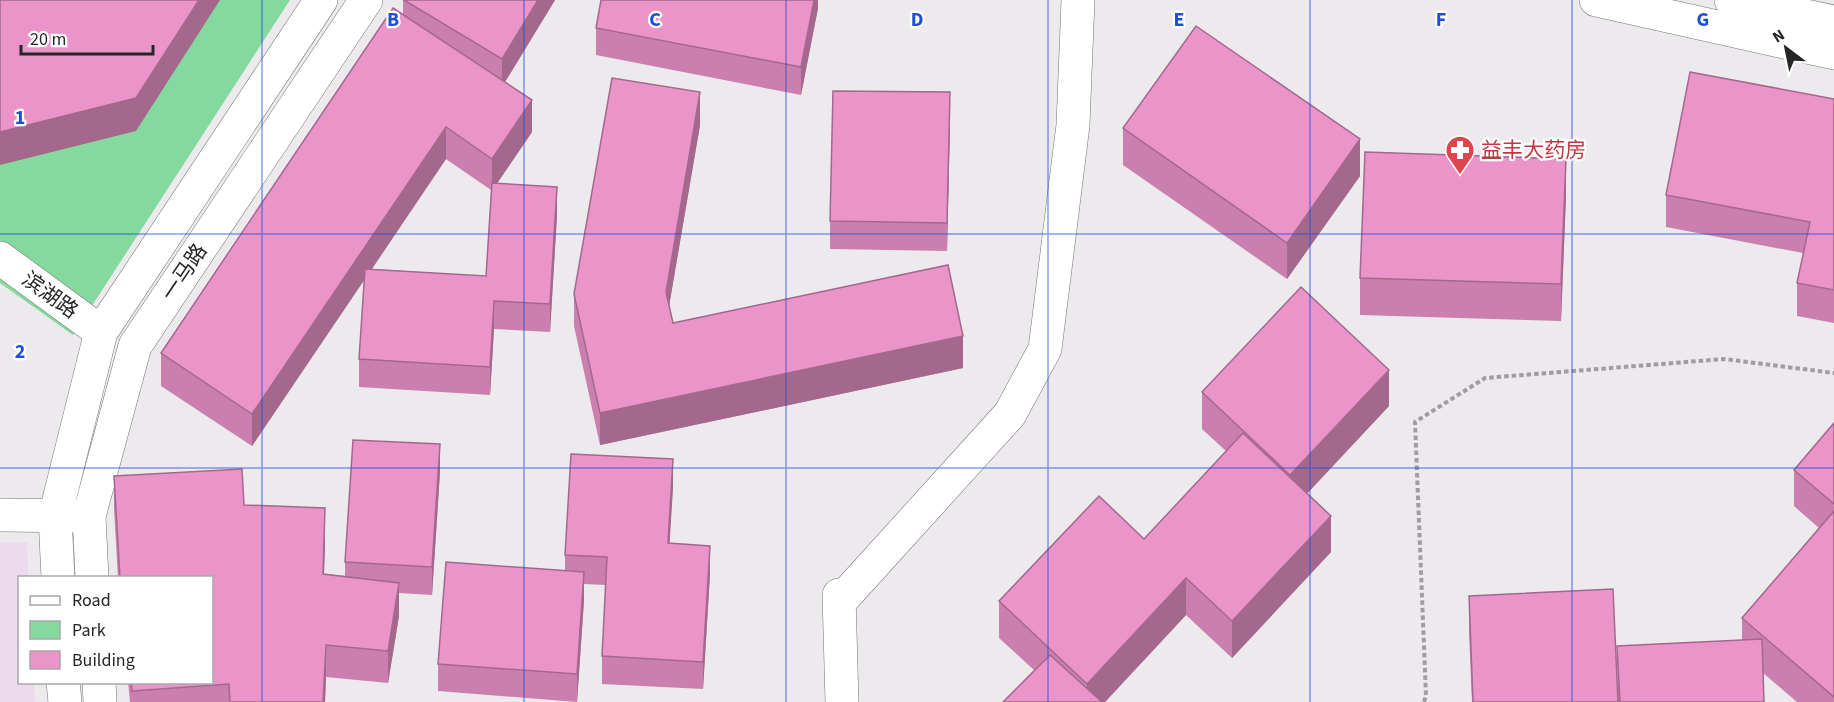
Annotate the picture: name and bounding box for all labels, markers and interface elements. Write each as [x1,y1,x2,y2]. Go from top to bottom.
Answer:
text: B [387,6,399,34]
text: C [649,6,661,34]
text: D [911,6,923,34]
text: E [1174,6,1184,34]
text: F [1436,6,1446,34]
text: G [1697,6,1709,34]
scale bar [21,18,153,56]
north arrow [1756,18,1816,78]
text: N [1768,24,1789,48]
text: 20 m [30,27,66,52]
text: 1 [15,104,25,132]
pharmacy icon: 益丰大药房 [1444,134,1476,176]
place label: 益丰大药房 [1481,135,1586,165]
street label: 一马路 [154,237,214,307]
street label: 滨湖路 [16,264,84,326]
text: 2 [15,338,25,366]
legend [18,576,213,684]
text: Road [72,588,111,613]
text: Park [72,618,106,643]
text: Building [72,648,135,673]

